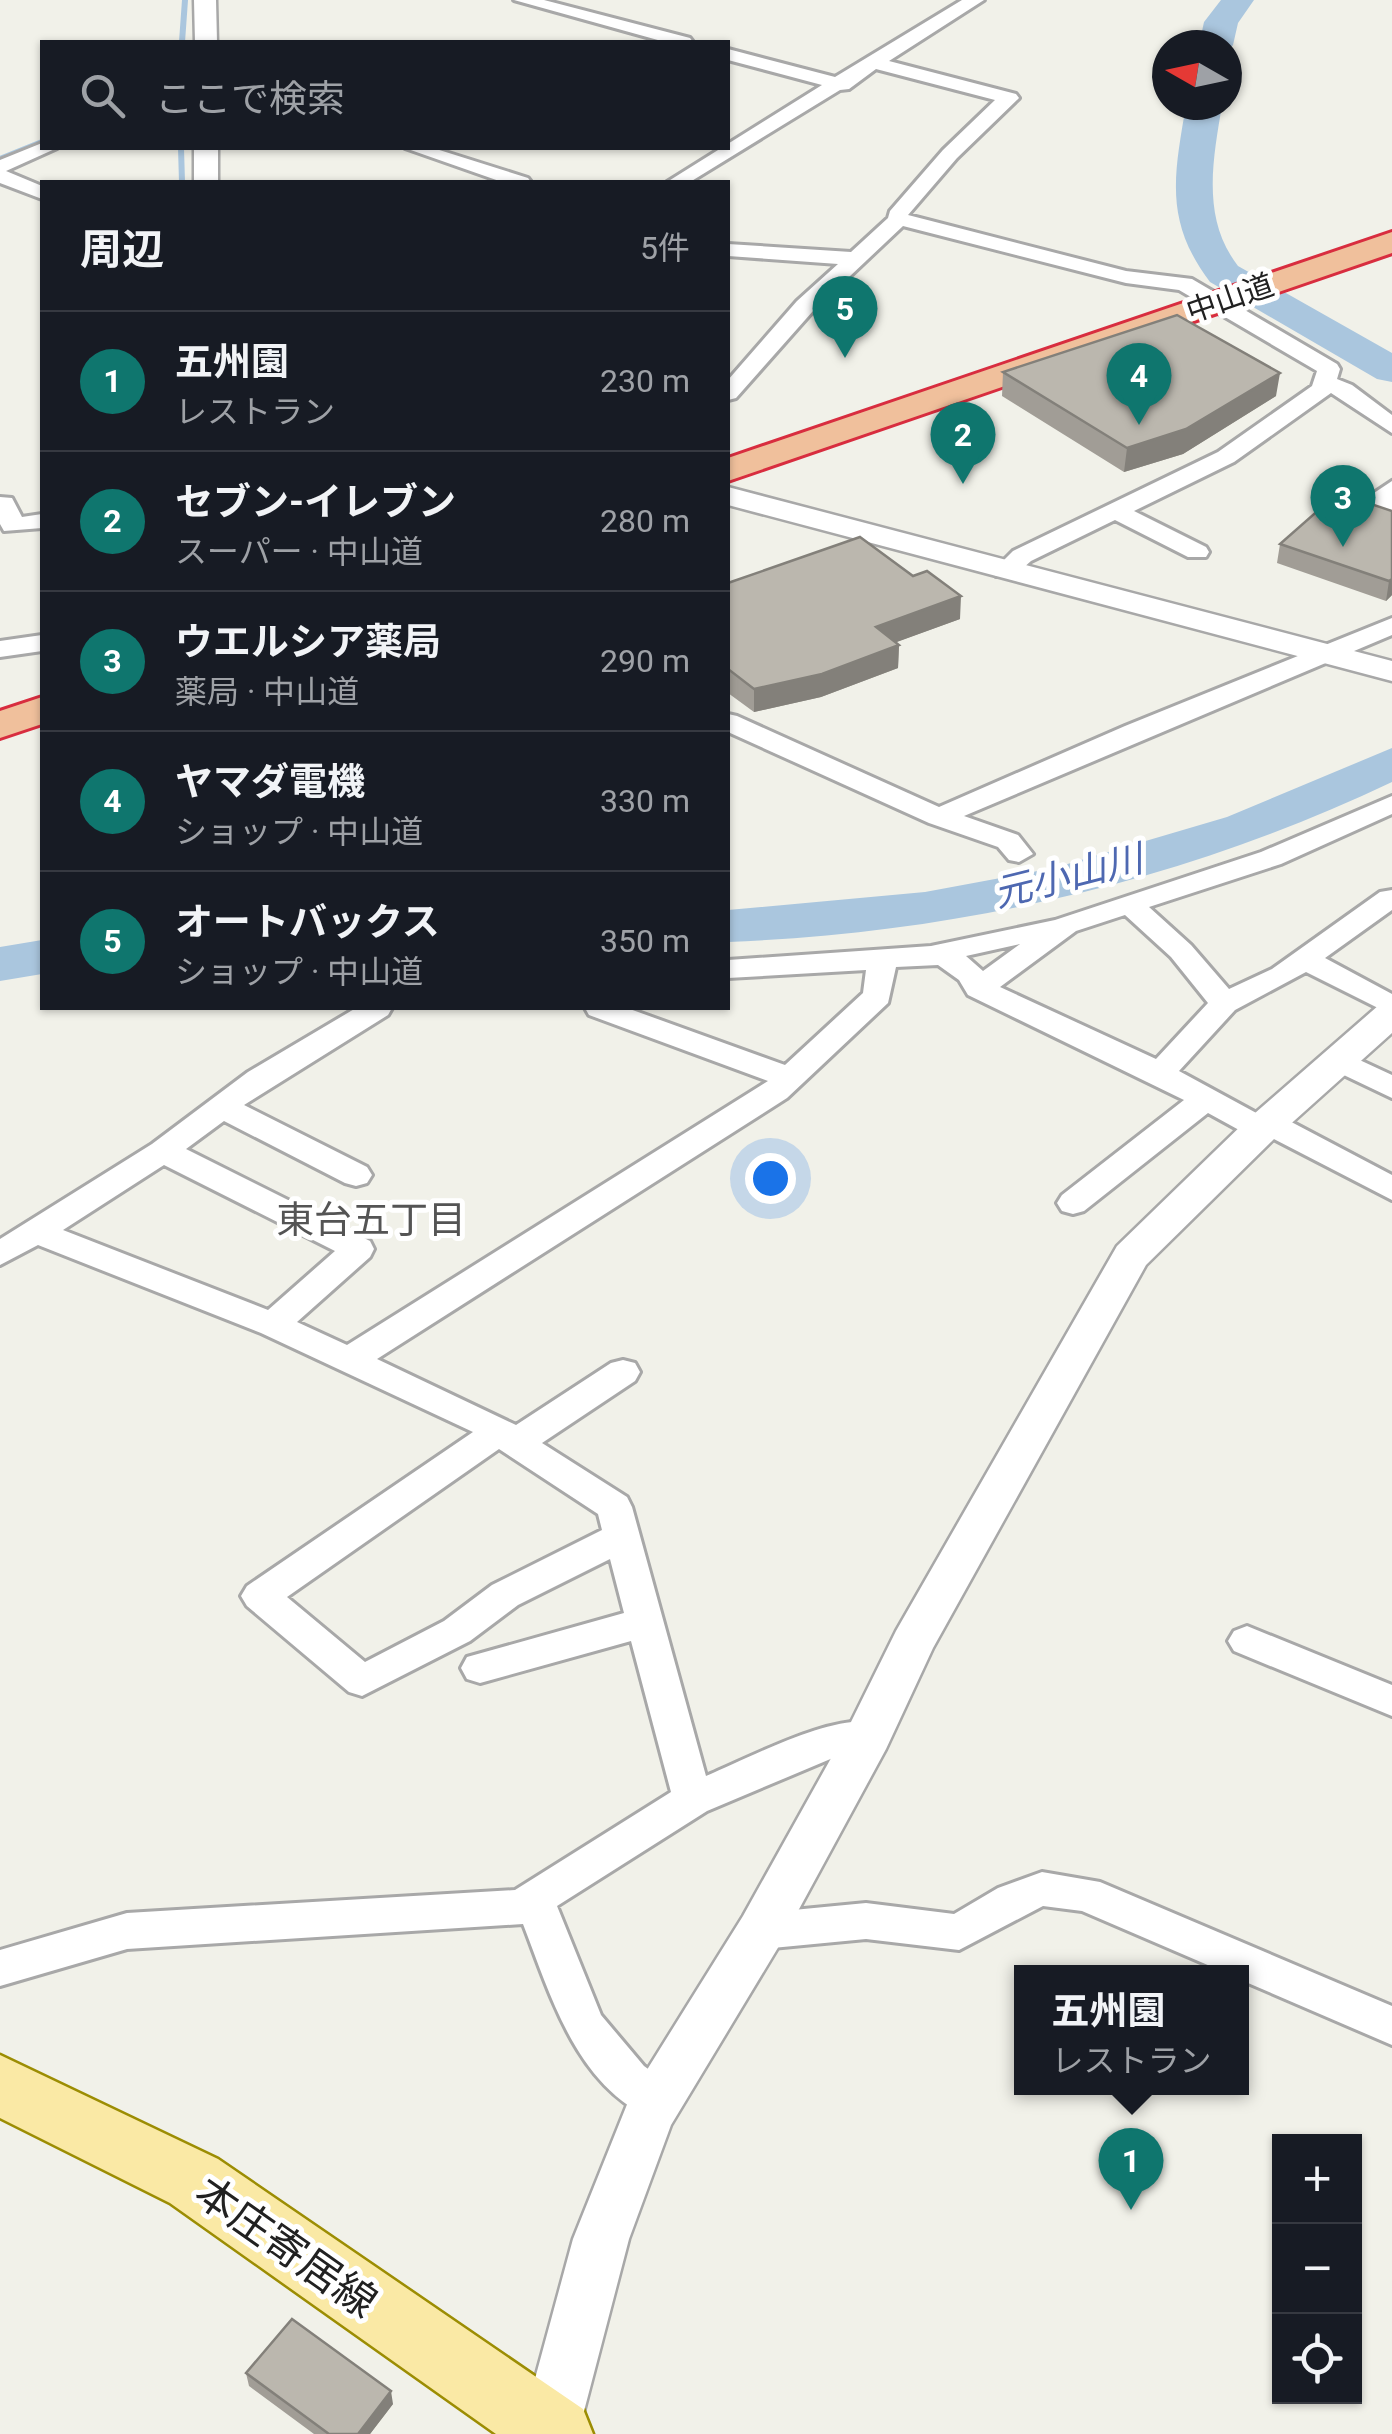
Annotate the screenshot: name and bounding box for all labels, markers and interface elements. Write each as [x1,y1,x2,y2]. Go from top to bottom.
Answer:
north arrow [1152,30,1242,120]
search box [40,40,730,150]
icon: search [75,68,130,123]
text: ここで検索 [155,77,345,121]
text: 周辺 [80,225,164,274]
text: 5件 [640,229,690,267]
street label: 中山道 [1182,267,1278,329]
pin: 5 [812,276,878,358]
text: 五州園 [175,340,289,384]
pin: 4 [1106,342,1172,425]
text: 1 [103,362,122,400]
text: 230 m [600,362,690,400]
text: レストラン [175,393,335,431]
pin: 2 [930,402,996,484]
pin: 3 [1310,464,1376,547]
text: セブン-イレブン [175,480,456,524]
text: 2 [103,502,122,540]
text: 280 m [600,502,690,540]
text: スーパー · 中山道 [175,533,423,571]
text: ウエルシア薬局 [175,620,441,664]
text: 3 [103,642,122,680]
text: 290 m [600,642,690,680]
text: 薬局 · 中山道 [175,673,359,711]
text: ヤマダ電機 [175,760,365,804]
text: 4 [103,782,122,820]
text: 330 m [600,782,690,820]
text: ショップ · 中山道 [175,813,423,851]
water label: 元小山川 [989,835,1151,916]
text: オートバックス [175,900,440,944]
text: 5 [103,922,122,960]
text: 350 m [600,922,690,960]
text: ショップ · 中山道 [175,953,423,991]
your location [745,1153,796,1204]
district label: 東台五丁目 [276,1198,466,1242]
popup [1014,1965,1249,2095]
text: 五州園 [1051,1989,1166,2033]
text: レストラン [1051,2042,1212,2080]
pin: 1 [1098,2128,1164,2210]
map controls [1272,2134,1362,2404]
button: + [1272,2134,1362,2224]
street label: 本庄寄居線 [186,2167,386,2327]
button: − [1272,2224,1362,2314]
button: locate [1272,2314,1362,2404]

